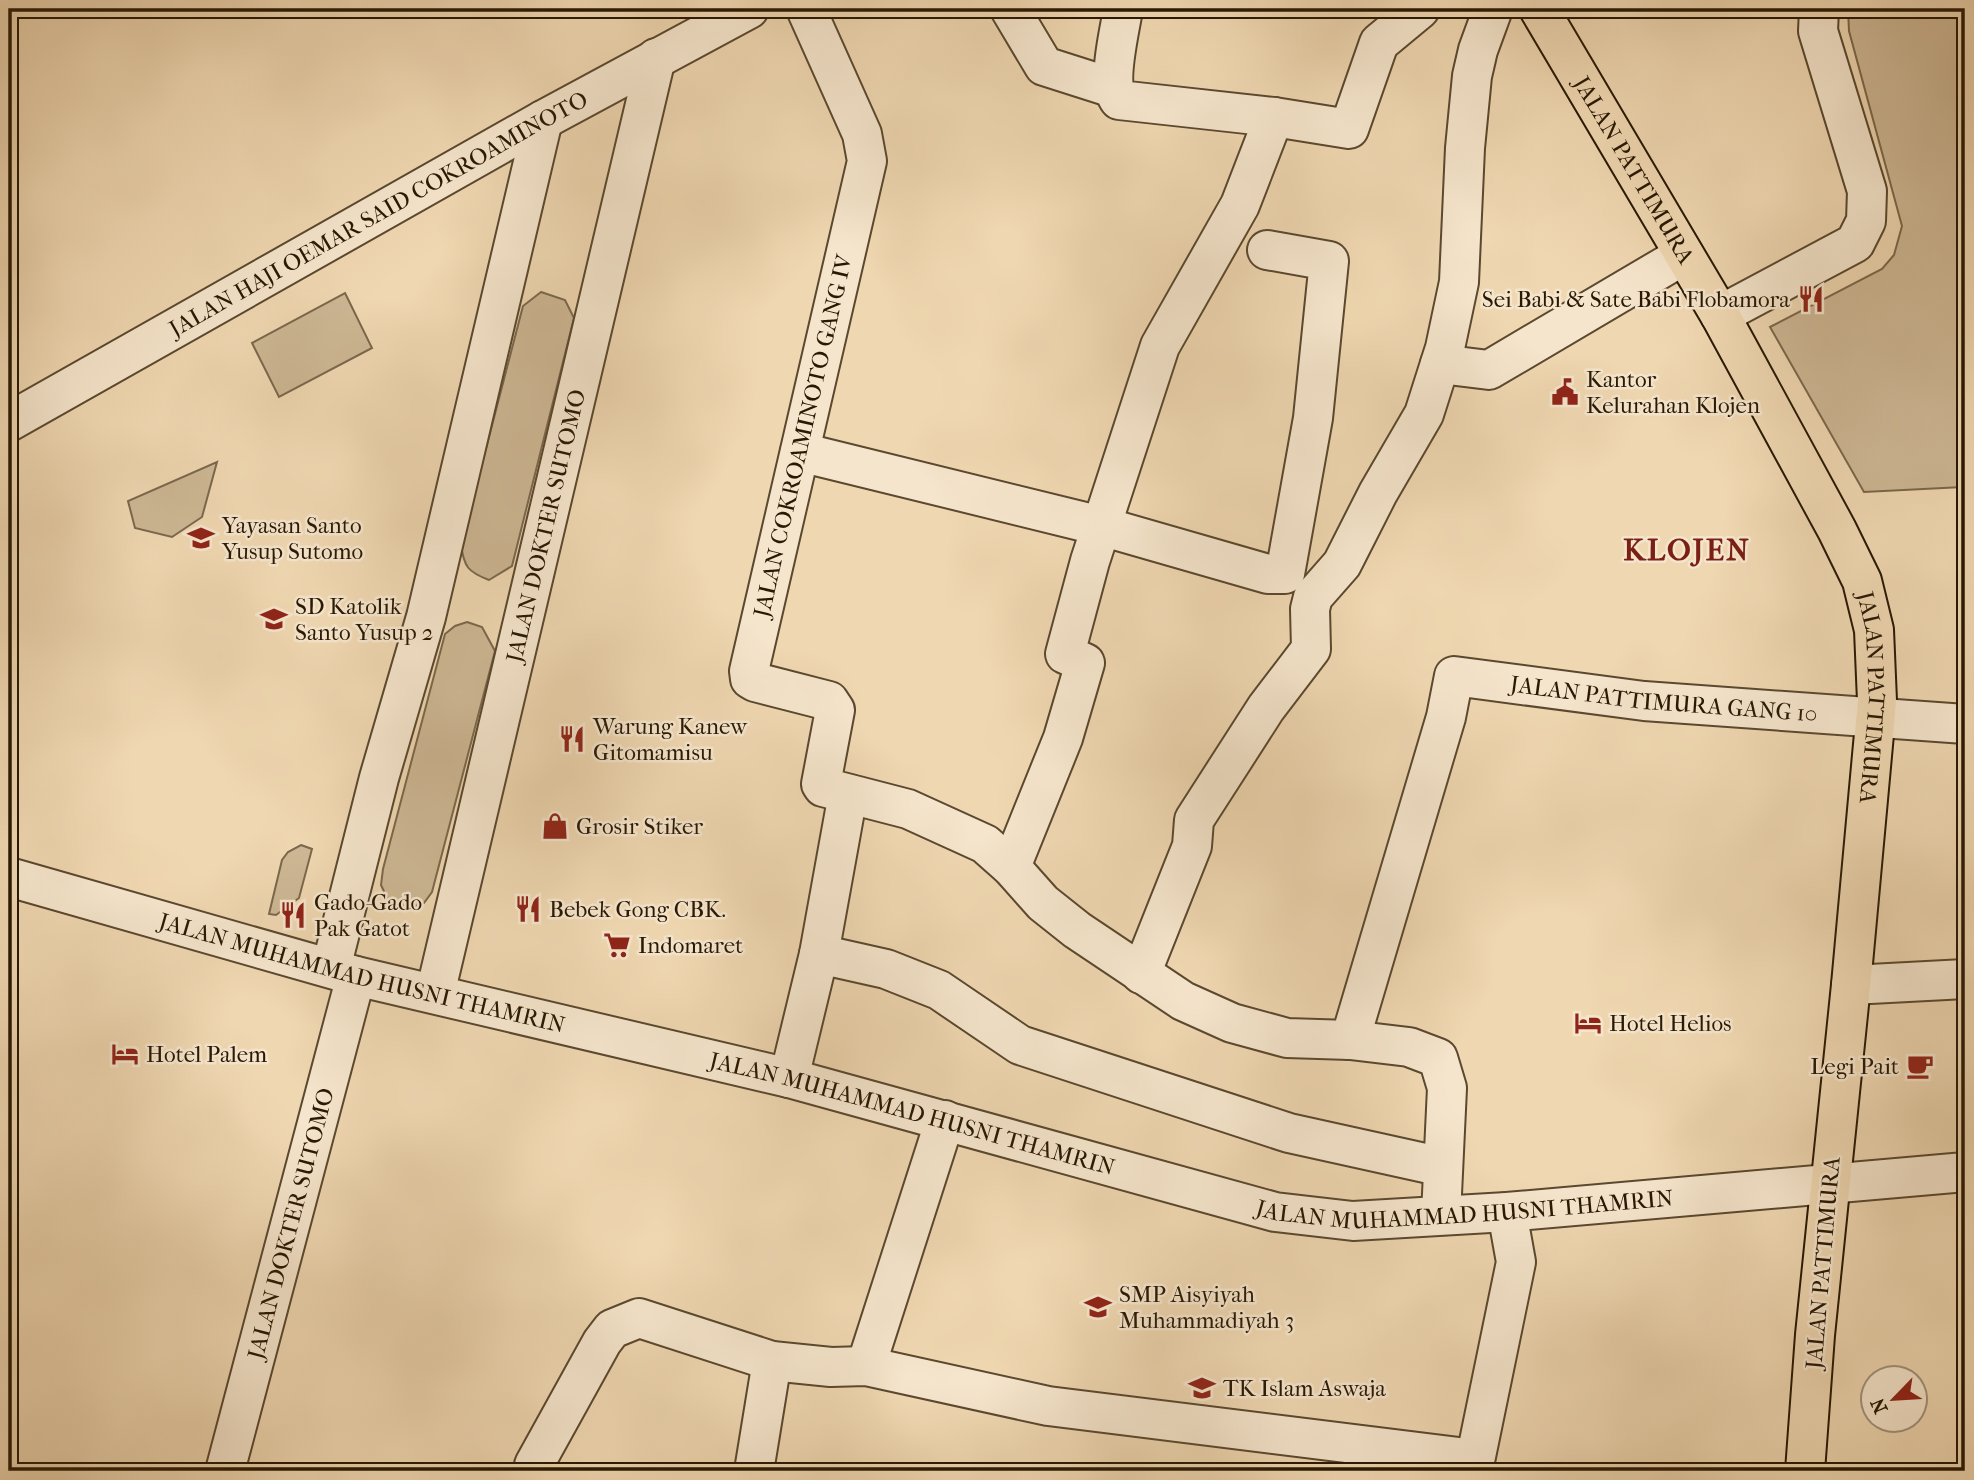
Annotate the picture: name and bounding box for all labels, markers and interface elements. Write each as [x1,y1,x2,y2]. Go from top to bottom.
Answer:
street label: JALAN PATTIMURA [1567,70,1701,270]
street label: JALAN HAJI OEMAR SAID COKROAMINOTO [162,85,592,343]
street label: JALAN COKROAMINOTO GANG IV [748,251,858,622]
restaurant icon: Sei Babi & Sate Babi Flobamora [1796,284,1826,314]
place label: Sei Babi & Sate Babi Flobamora [1482,286,1790,313]
place label: Kantor Kelurahan Klojen [1586,366,1761,419]
public building icon: Kantor Kelurahan Klojen [1550,377,1580,407]
street label: JALAN DOKTER SUTOMO [500,387,591,667]
place label: Yayasan Santo Yusup Sutomo [221,512,363,565]
school or university icon: Yayasan Santo Yusup Sutomo [186,523,216,553]
district label: KLOJEN [1623,533,1751,568]
street label: JALAN PATTIMURA [1851,587,1891,806]
place label: SD Katolik Santo Yusup 2 [295,593,434,646]
school or university icon: SD Katolik Santo Yusup 2 [259,604,289,634]
street label: JALAN PATTIMURA GANG 10 [1507,670,1819,727]
place label: Warung Kanew Gitomamisu [592,713,748,766]
restaurant icon: Warung Kanew Gitomamisu [557,724,587,754]
shop icon: Grosir Stiker [540,811,570,841]
place label: Grosir Stiker [576,813,703,840]
place label: Gado-Gado Pak Gatot [314,889,422,942]
restaurant icon: Bebek Gong CBK. [513,894,543,924]
place label: Bebek Gong CBK. [549,896,726,923]
restaurant icon: Gado-Gado Pak Gatot [278,900,308,930]
street label: JALAN MUHAMMAD HUSNI THAMRIN [154,906,568,1038]
supermarket icon: Indomaret [602,930,632,960]
place label: Indomaret [638,932,743,959]
hotel icon: Hotel Helios [1573,1008,1603,1038]
place label: Hotel Helios [1609,1010,1732,1037]
hotel icon: Hotel Palem [110,1039,140,1069]
place label: Hotel Palem [146,1041,267,1068]
street label: JALAN MUHAMMAD HUSNI THAMRIN [705,1046,1118,1181]
cafe icon: Legi Pait [1905,1051,1935,1081]
place label: Legi Pait [1810,1053,1899,1080]
street label: JALAN DOKTER SUTOMO [241,1085,339,1364]
street label: JALAN PATTIMURA [1800,1155,1846,1372]
street label: JALAN MUHAMMAD HUSNI THAMRIN [1251,1184,1674,1235]
place label: SMP Aisyiyah Muhammadiyah 3 [1119,1281,1294,1334]
school or university icon: SMP Aisyiyah Muhammadiyah 3 [1083,1292,1113,1322]
north arrow [1858,1364,1928,1434]
school or university icon: TK Islam Aswaja [1187,1373,1217,1403]
place label: TK Islam Aswaja [1223,1375,1386,1402]
text: N [1866,1394,1893,1417]

